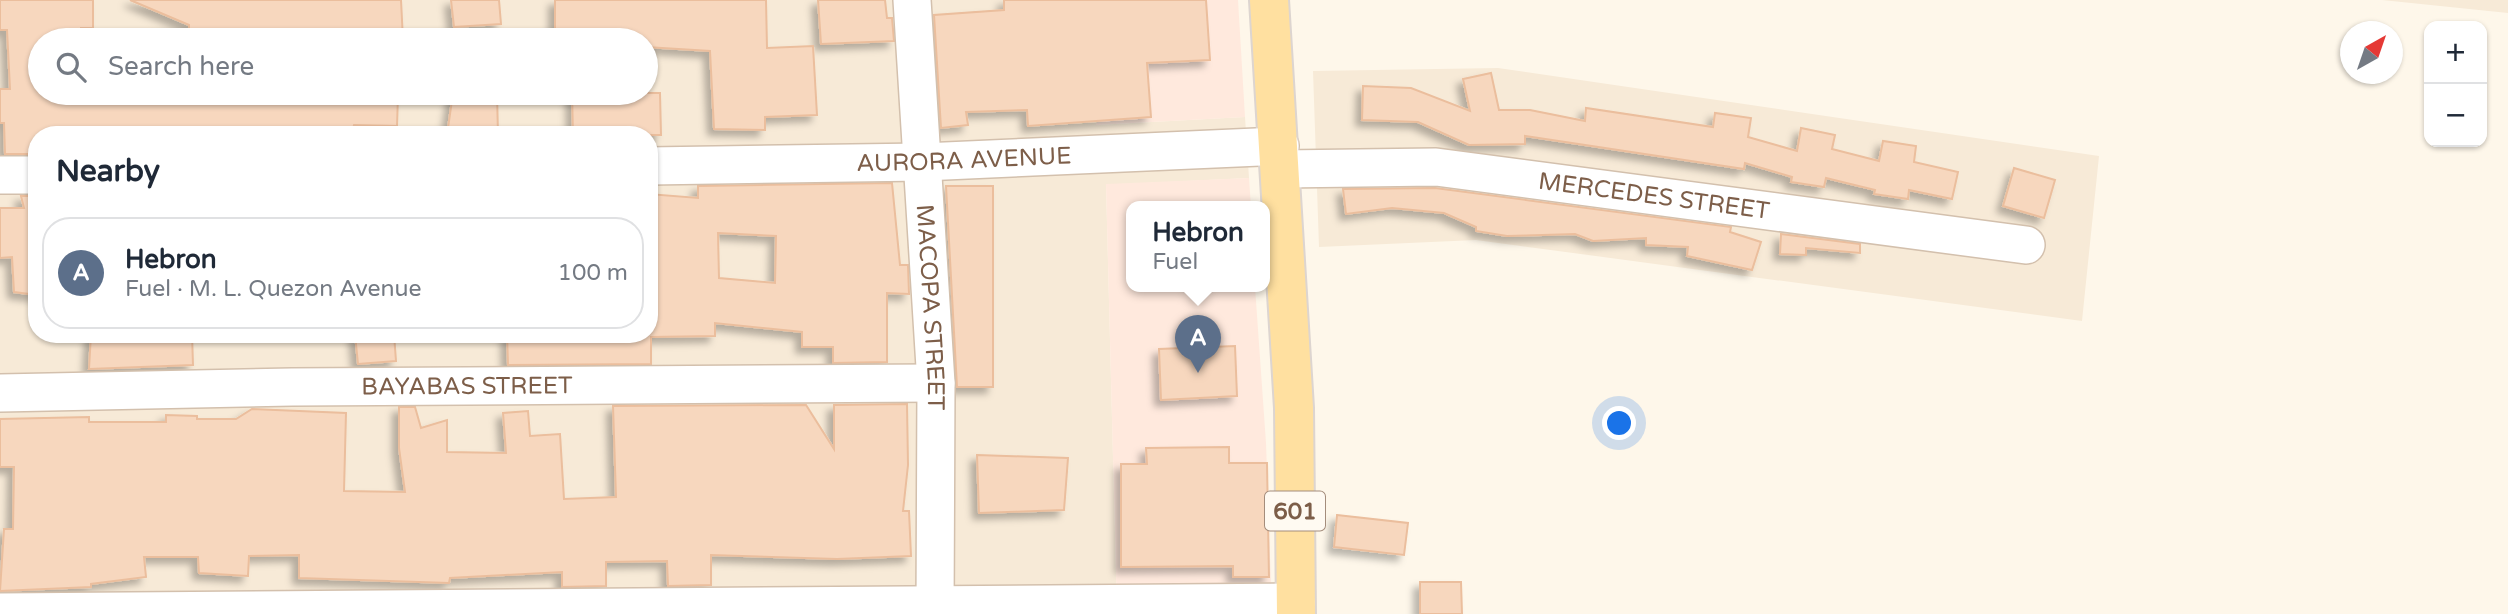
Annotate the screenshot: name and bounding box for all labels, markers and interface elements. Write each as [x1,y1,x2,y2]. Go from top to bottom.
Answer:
north arrow [2340,21,2403,84]
map controls [2424,21,2487,147]
button: + [2424,21,2487,84]
search box [28,28,658,105]
icon: search [52,48,90,86]
text: Search here [108,51,254,82]
button: − [2424,84,2487,147]
street label: AURORA AVENUE [856,141,1072,178]
text: Nearby [56,153,160,190]
street label: MERCEDES STREET [1537,167,1772,226]
popup [1126,201,1270,292]
street label: MACOPA STREET [910,203,950,411]
text: Hebron [1152,217,1244,248]
text: Hebron [125,244,217,275]
text: Fuel [1152,248,1198,276]
text: A [72,259,90,287]
text: 100 m [558,259,628,287]
text: Fuel · M. L. Quezon Avenue [125,275,422,303]
pin: A [1175,315,1221,373]
street label: BAYABAS STREET [361,371,573,402]
your location [1602,406,1636,440]
road number: 601 [1265,491,1325,530]

